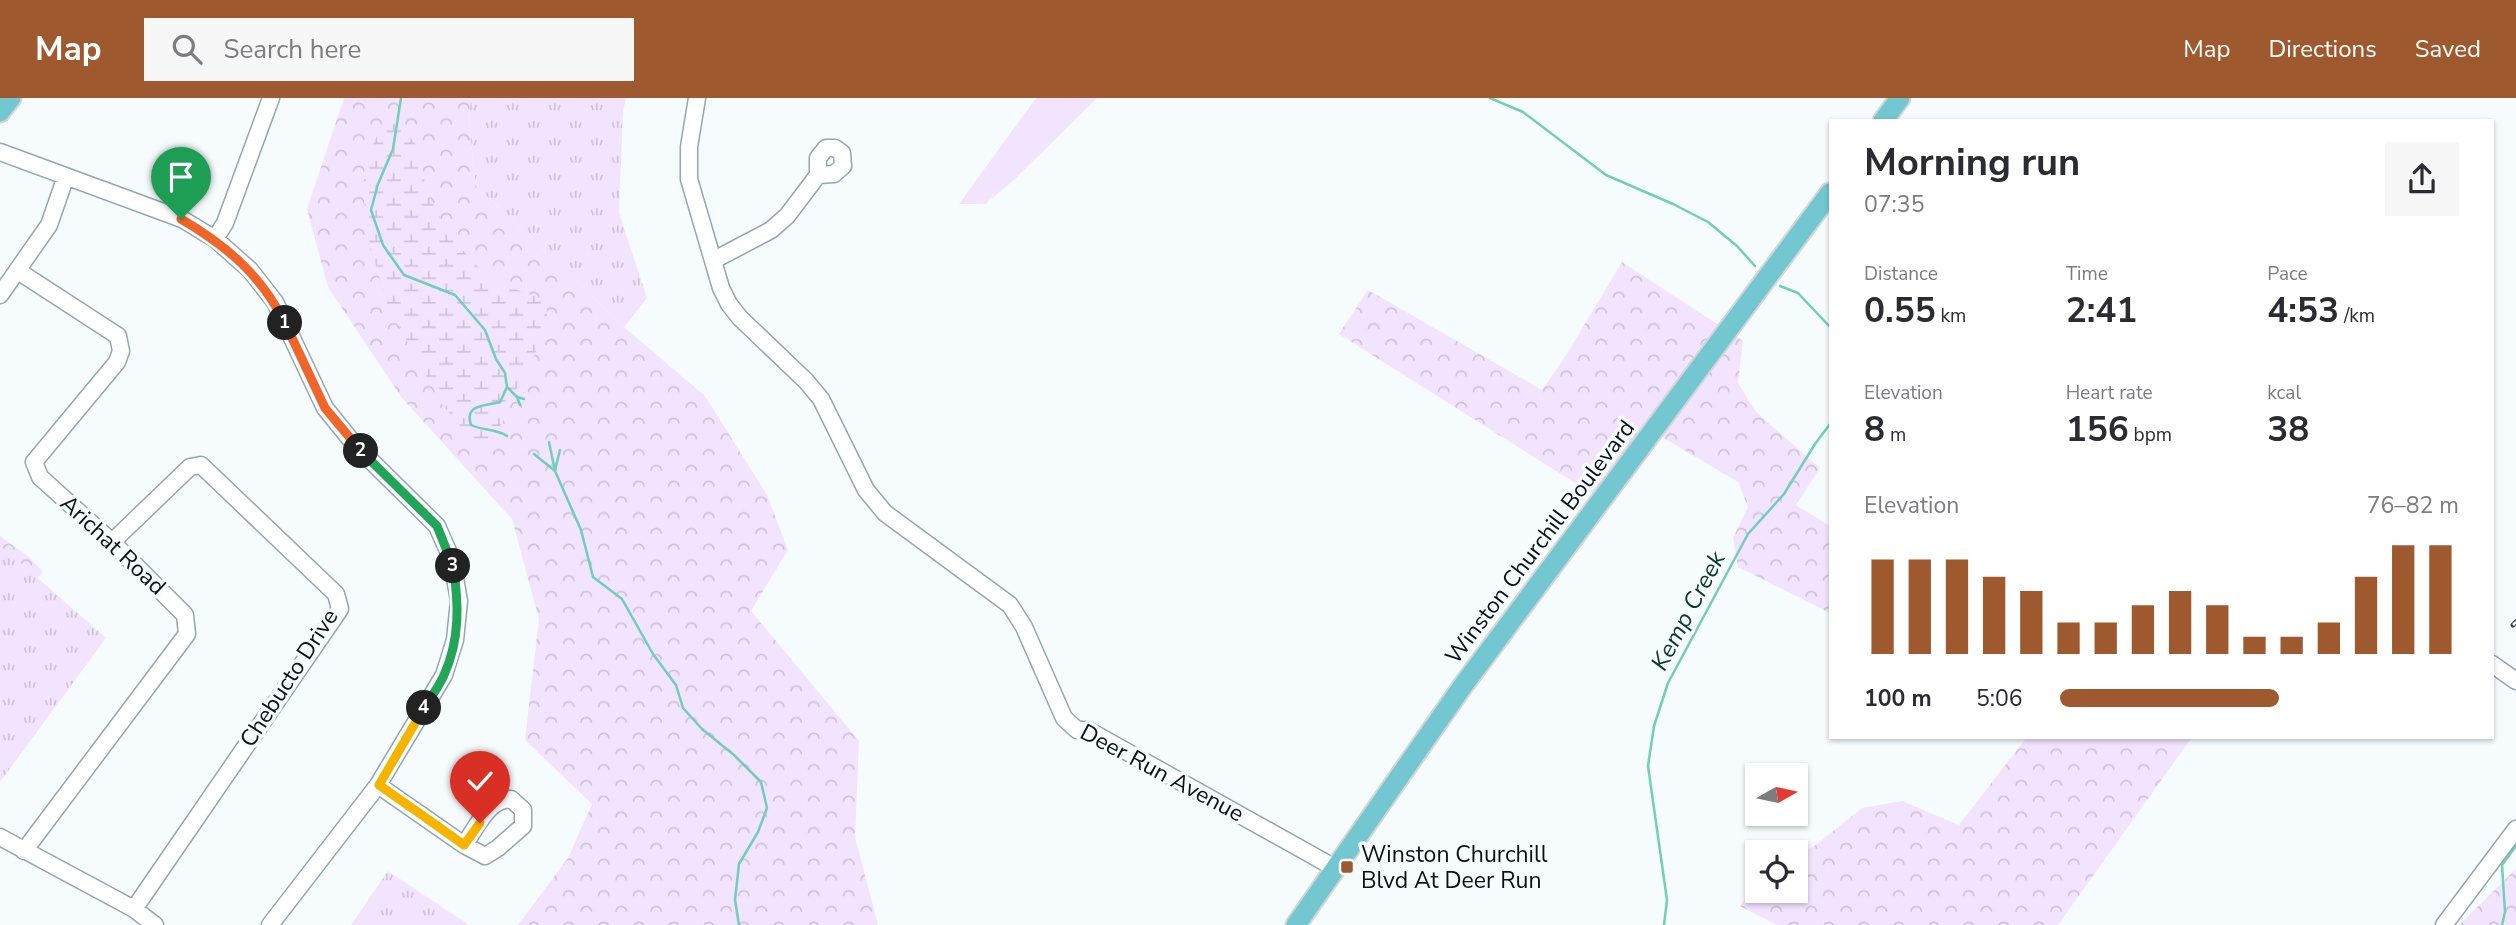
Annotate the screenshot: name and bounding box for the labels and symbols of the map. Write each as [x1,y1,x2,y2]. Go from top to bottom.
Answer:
pin [151,147,211,219]
pin: 1 [268,306,302,341]
street label: Winston Churchill Boulevard [1438,414,1642,670]
pin: 2 [344,434,378,468]
street label: Arichat Road [54,488,172,602]
water label: Kemp Creek [1643,545,1733,676]
pin: 3 [435,548,470,584]
street label: Chebucto Drive [233,603,345,753]
pin: 4 [406,690,442,726]
street label: Deer Run Avenue [1075,717,1249,829]
pin [450,751,510,823]
north arrow [1745,763,1808,826]
place label: Winston Churchill Blvd At Deer Run [1361,839,1548,896]
marker: Winston Churchill Blvd At Deer Run [1339,859,1355,875]

